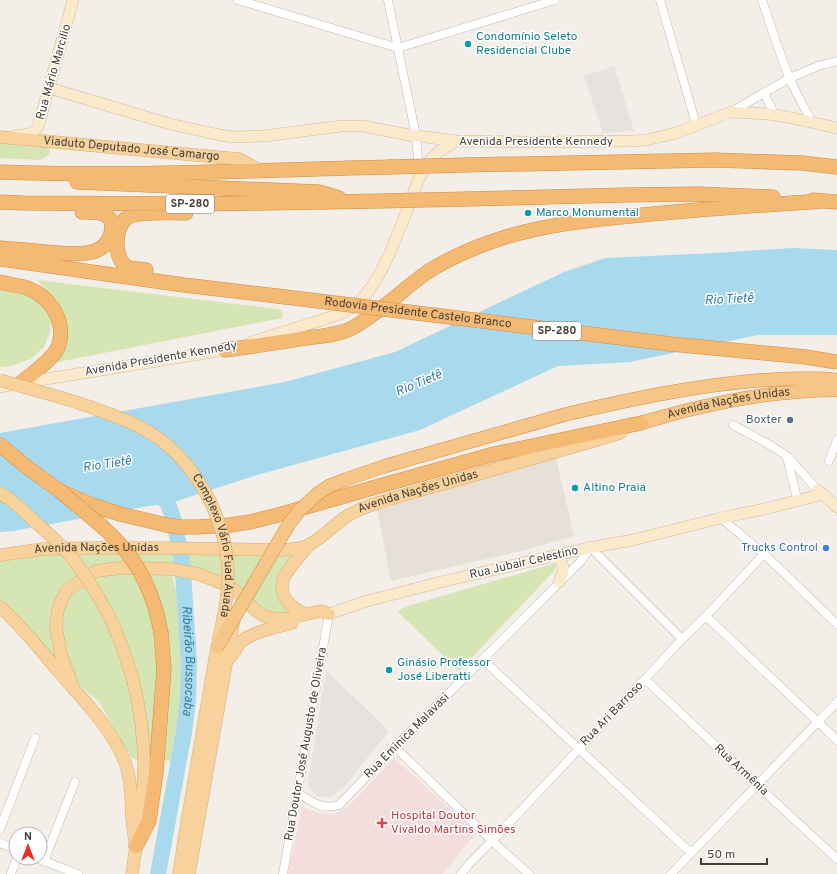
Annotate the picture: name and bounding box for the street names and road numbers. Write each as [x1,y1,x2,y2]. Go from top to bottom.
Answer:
street label: Rua Mário Marcilio [33,22,75,122]
street label: Viaduto Deputado José Camargo [43,133,221,165]
street label: Avenida Presidente Kennedy [459,134,613,150]
road number: SP-280 [166,195,214,213]
street label: Rodovia Presidente Castelo Branco [323,294,513,333]
road number: SP-280 [533,322,581,340]
street label: Avenida Presidente Kennedy [84,338,238,380]
street label: Avenida Nações Unidas [665,384,791,423]
street label: Avenida Nações Unidas [355,466,480,517]
street label: Complexo Vário Fuad Auada [188,471,236,619]
street label: Avenida Nações Unidas [33,540,159,558]
street label: Rua Jubair Celestino [468,543,580,583]
street label: Rua Doutor José Augusto de Oliveira [281,646,331,842]
street label: Rua Ari Barroso [577,678,647,750]
street label: Rua Eminica Malavasi [361,690,453,782]
street label: Rua Armênia [710,741,772,799]

